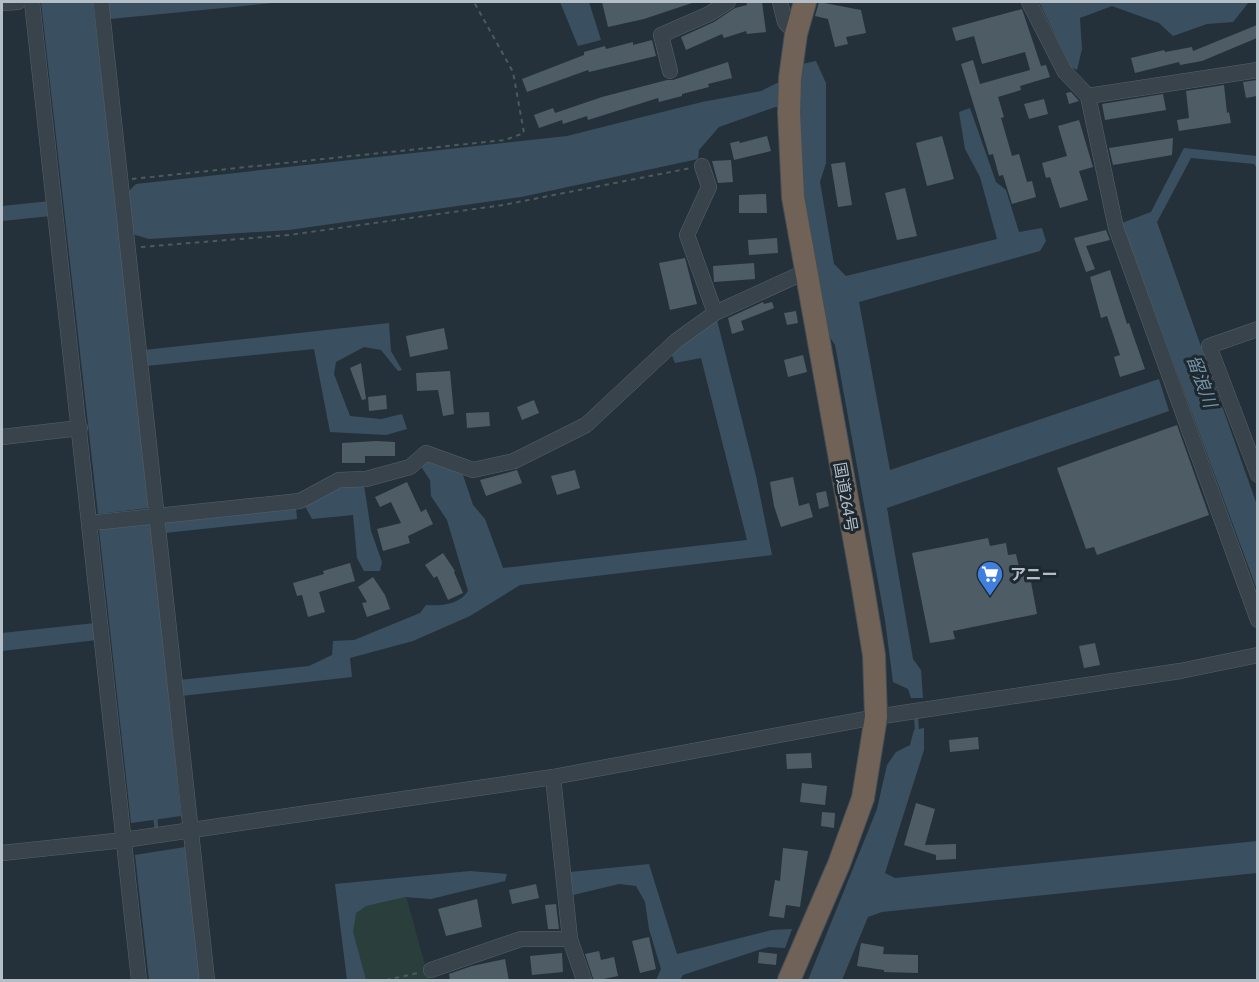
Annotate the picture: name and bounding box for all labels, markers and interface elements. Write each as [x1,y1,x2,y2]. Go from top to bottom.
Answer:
water label: 留浪川 [1183,352,1222,412]
street label: 国道264号 [831,461,861,533]
supermarket icon: アニー [975,559,1005,597]
place label: アニー [1010,565,1058,583]

